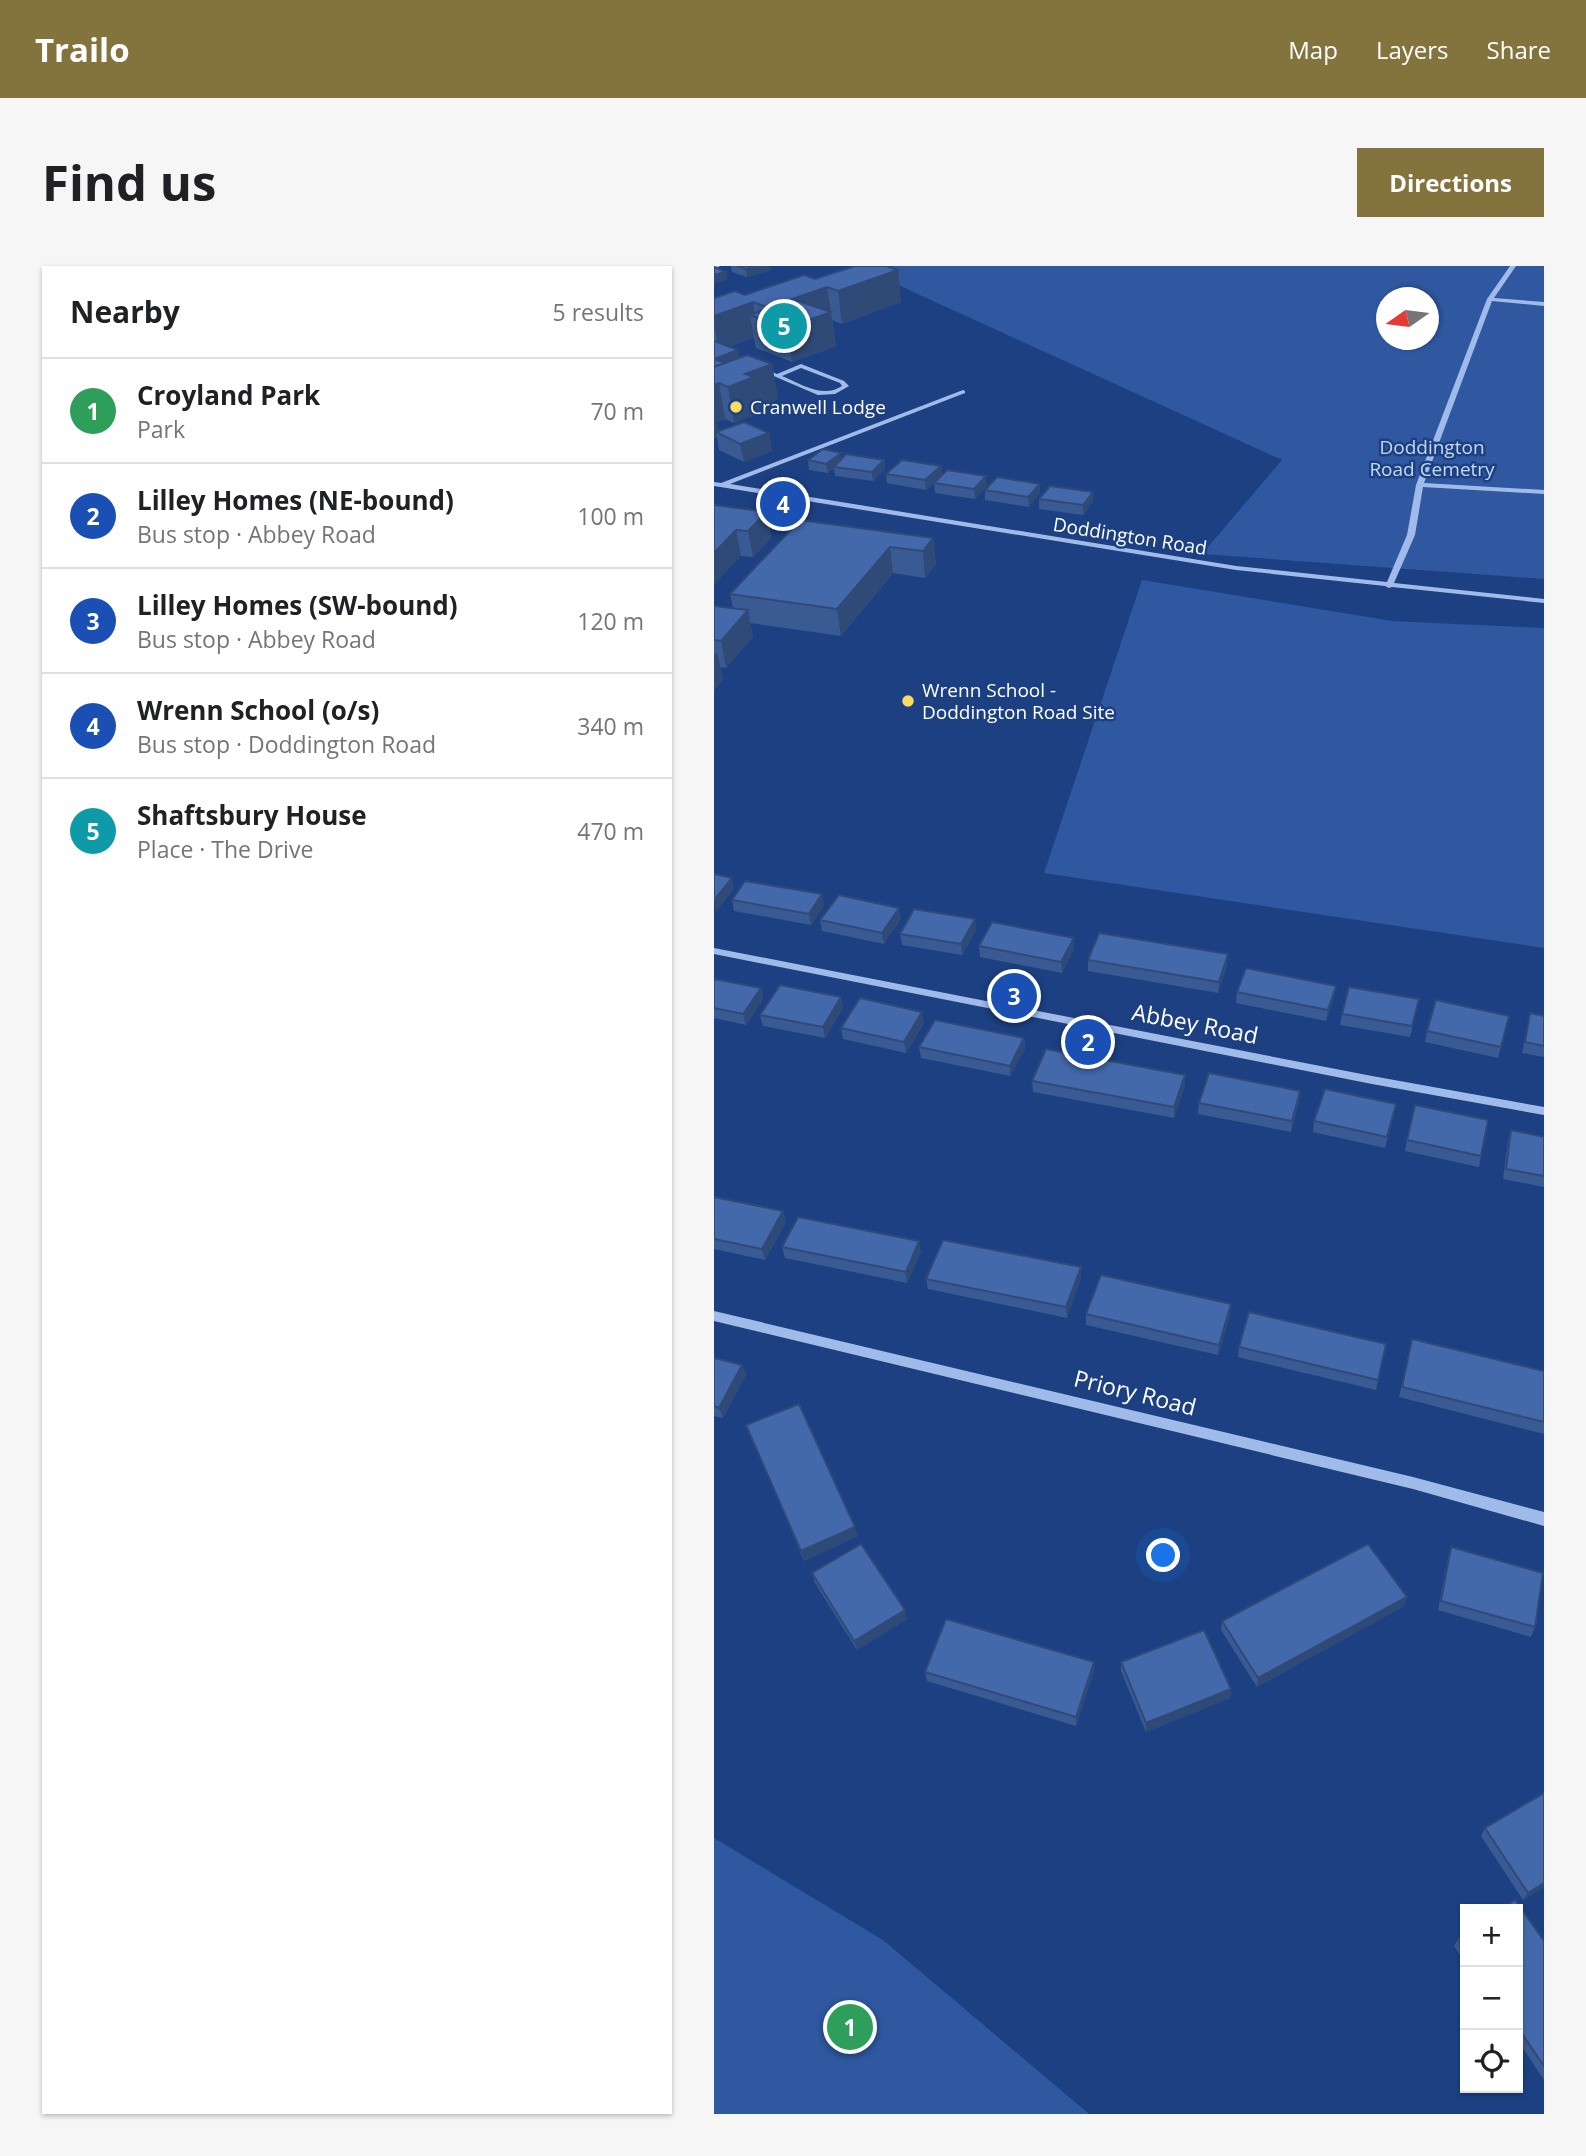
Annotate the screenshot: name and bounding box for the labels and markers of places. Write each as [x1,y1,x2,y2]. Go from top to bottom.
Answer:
pin: 5 [761,300,807,352]
place label: Cranwell Lodge [750,394,886,420]
marker: Cranwell Lodge [728,399,744,415]
pin: 4 [760,478,806,530]
place label: Wrenn School - Doddington Road Site [922,677,1115,725]
marker: Wrenn School - Doddington Road Site [900,693,916,709]
pin: 3 [991,970,1037,1022]
pin: 2 [1065,1016,1111,1068]
pin: 1 [827,2001,873,2053]

